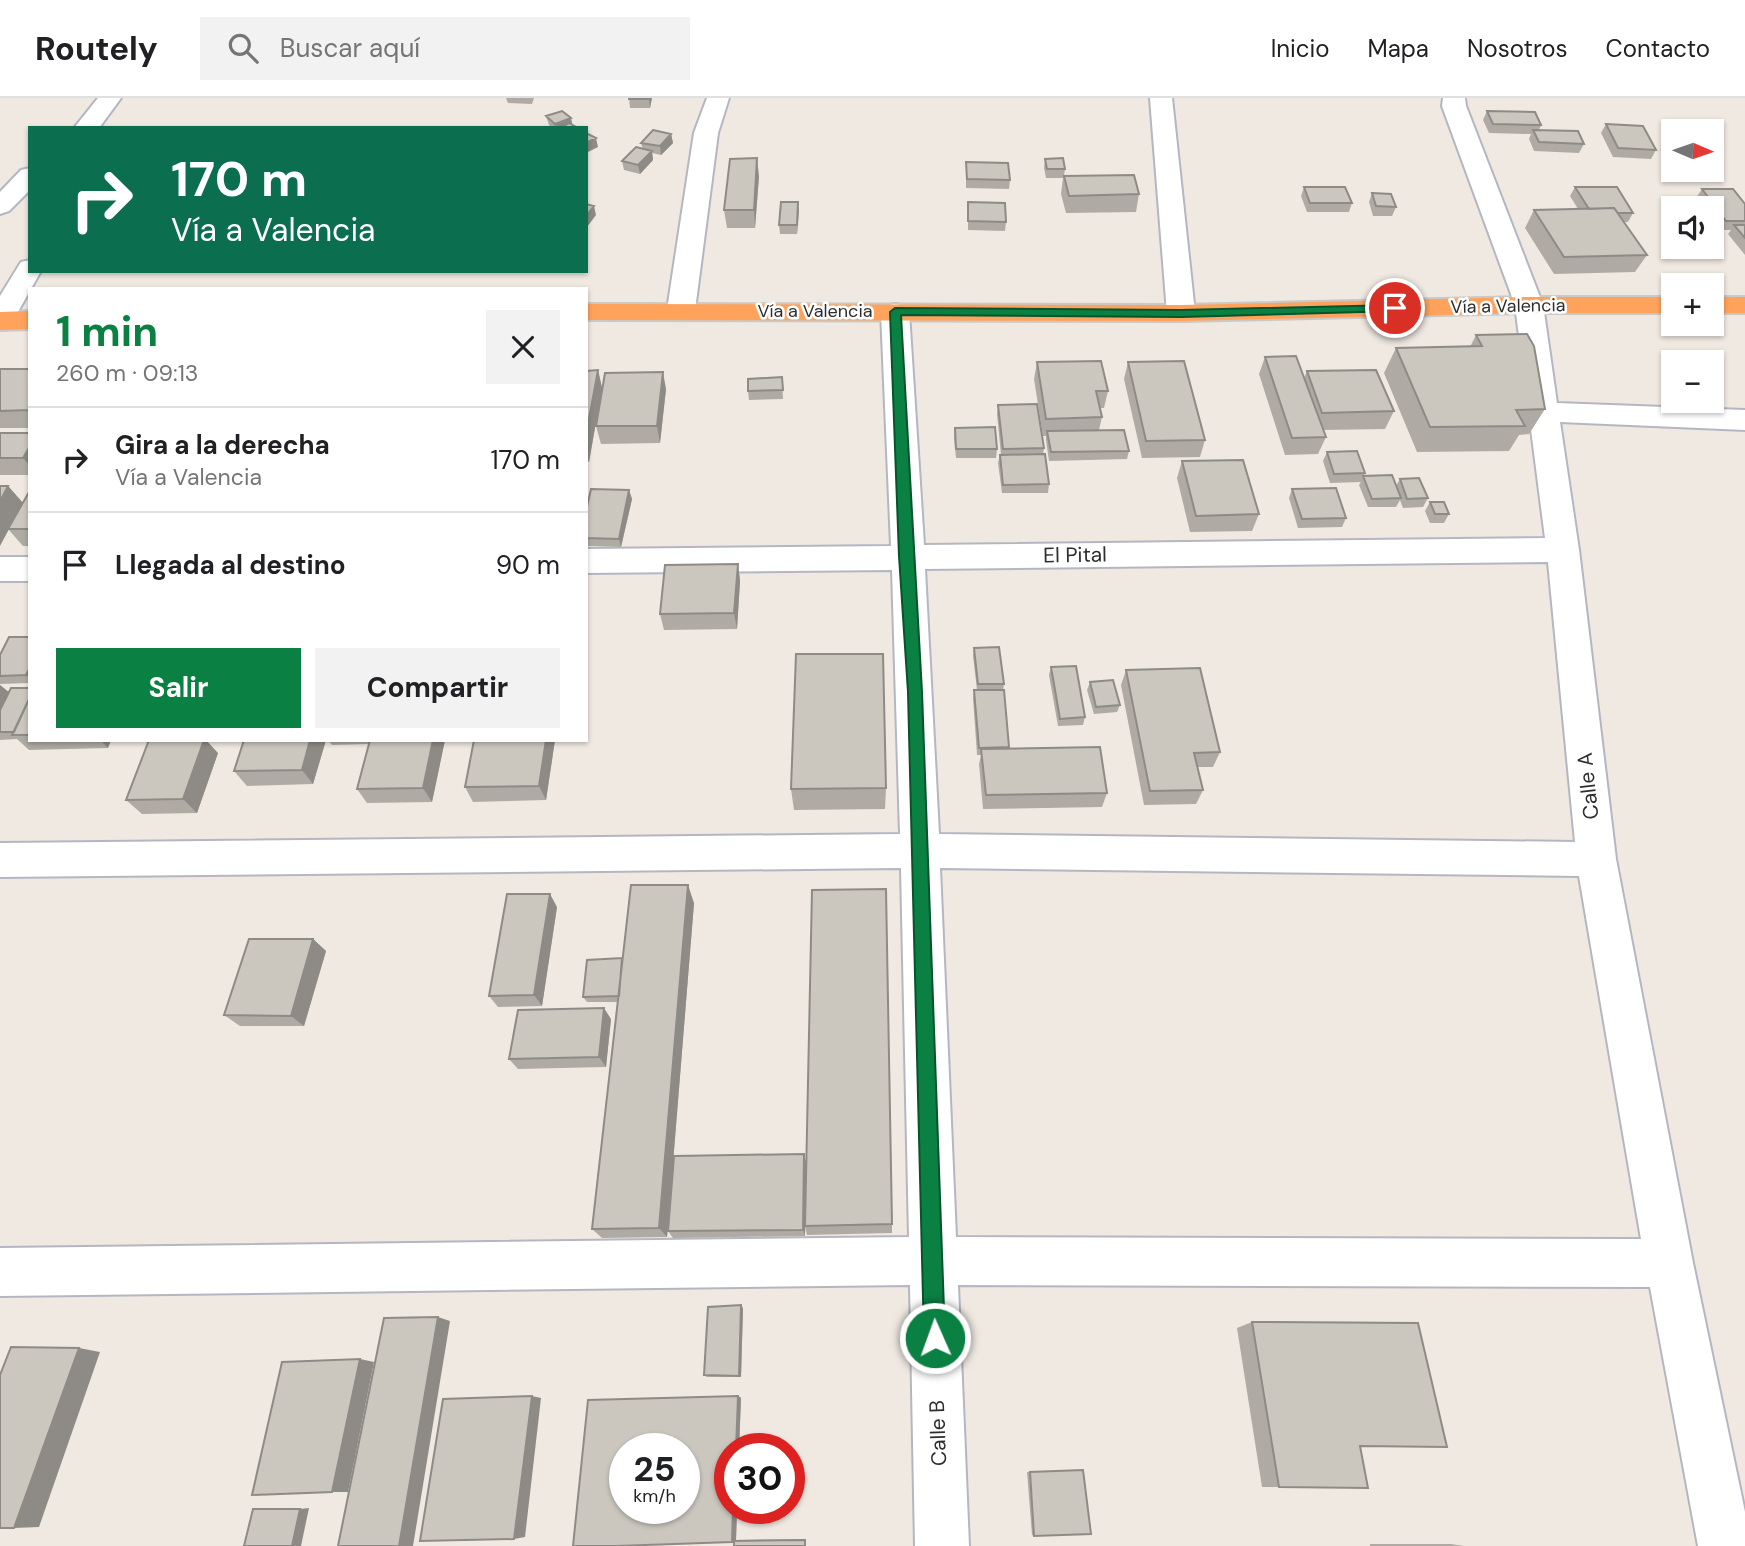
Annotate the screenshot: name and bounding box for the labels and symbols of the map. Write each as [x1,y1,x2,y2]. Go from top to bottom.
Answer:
north arrow [1661,119,1724,182]
pin [1365,278,1425,338]
street label: Vía a Valencia [1450,293,1566,319]
street label: Vía a Valencia [757,299,873,323]
street label: El Pital [1043,540,1107,570]
street label: Calle A [1571,751,1605,821]
position arrow [898,1301,972,1375]
street label: Calle B [923,1400,953,1466]
speed limit sign: 30 [714,1433,805,1524]

